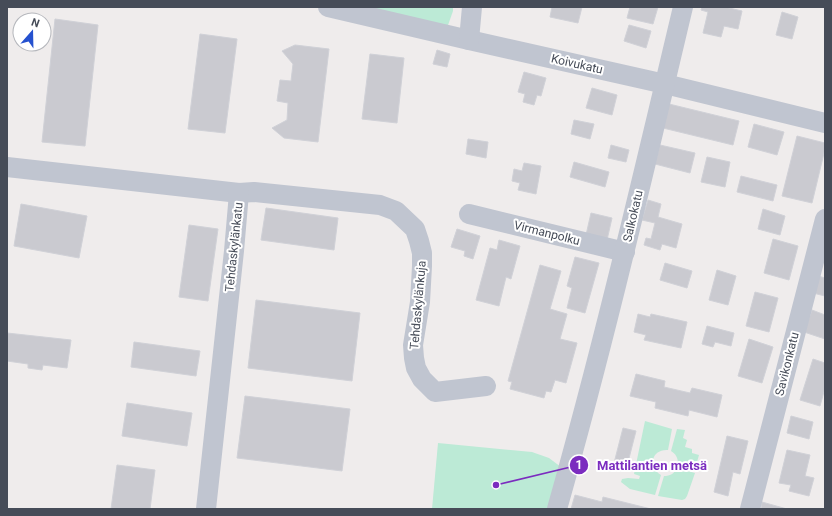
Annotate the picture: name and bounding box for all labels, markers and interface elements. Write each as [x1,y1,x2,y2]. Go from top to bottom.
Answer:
north arrow [12,12,52,52]
text: N [29,16,41,31]
street label: Koivukatu [550,51,604,77]
street label: Salkokatu [620,189,646,243]
street label: Tehdaskylänkatu [222,201,246,293]
street label: Virmanpolku [513,218,581,248]
street label: Tehdaskylänkuja [407,260,429,350]
street label: Savikonkatu [772,331,802,397]
callout: Mattilantien metsä [569,453,715,478]
text: 1 [576,458,582,472]
text: Mattilantien metsä [597,458,707,473]

